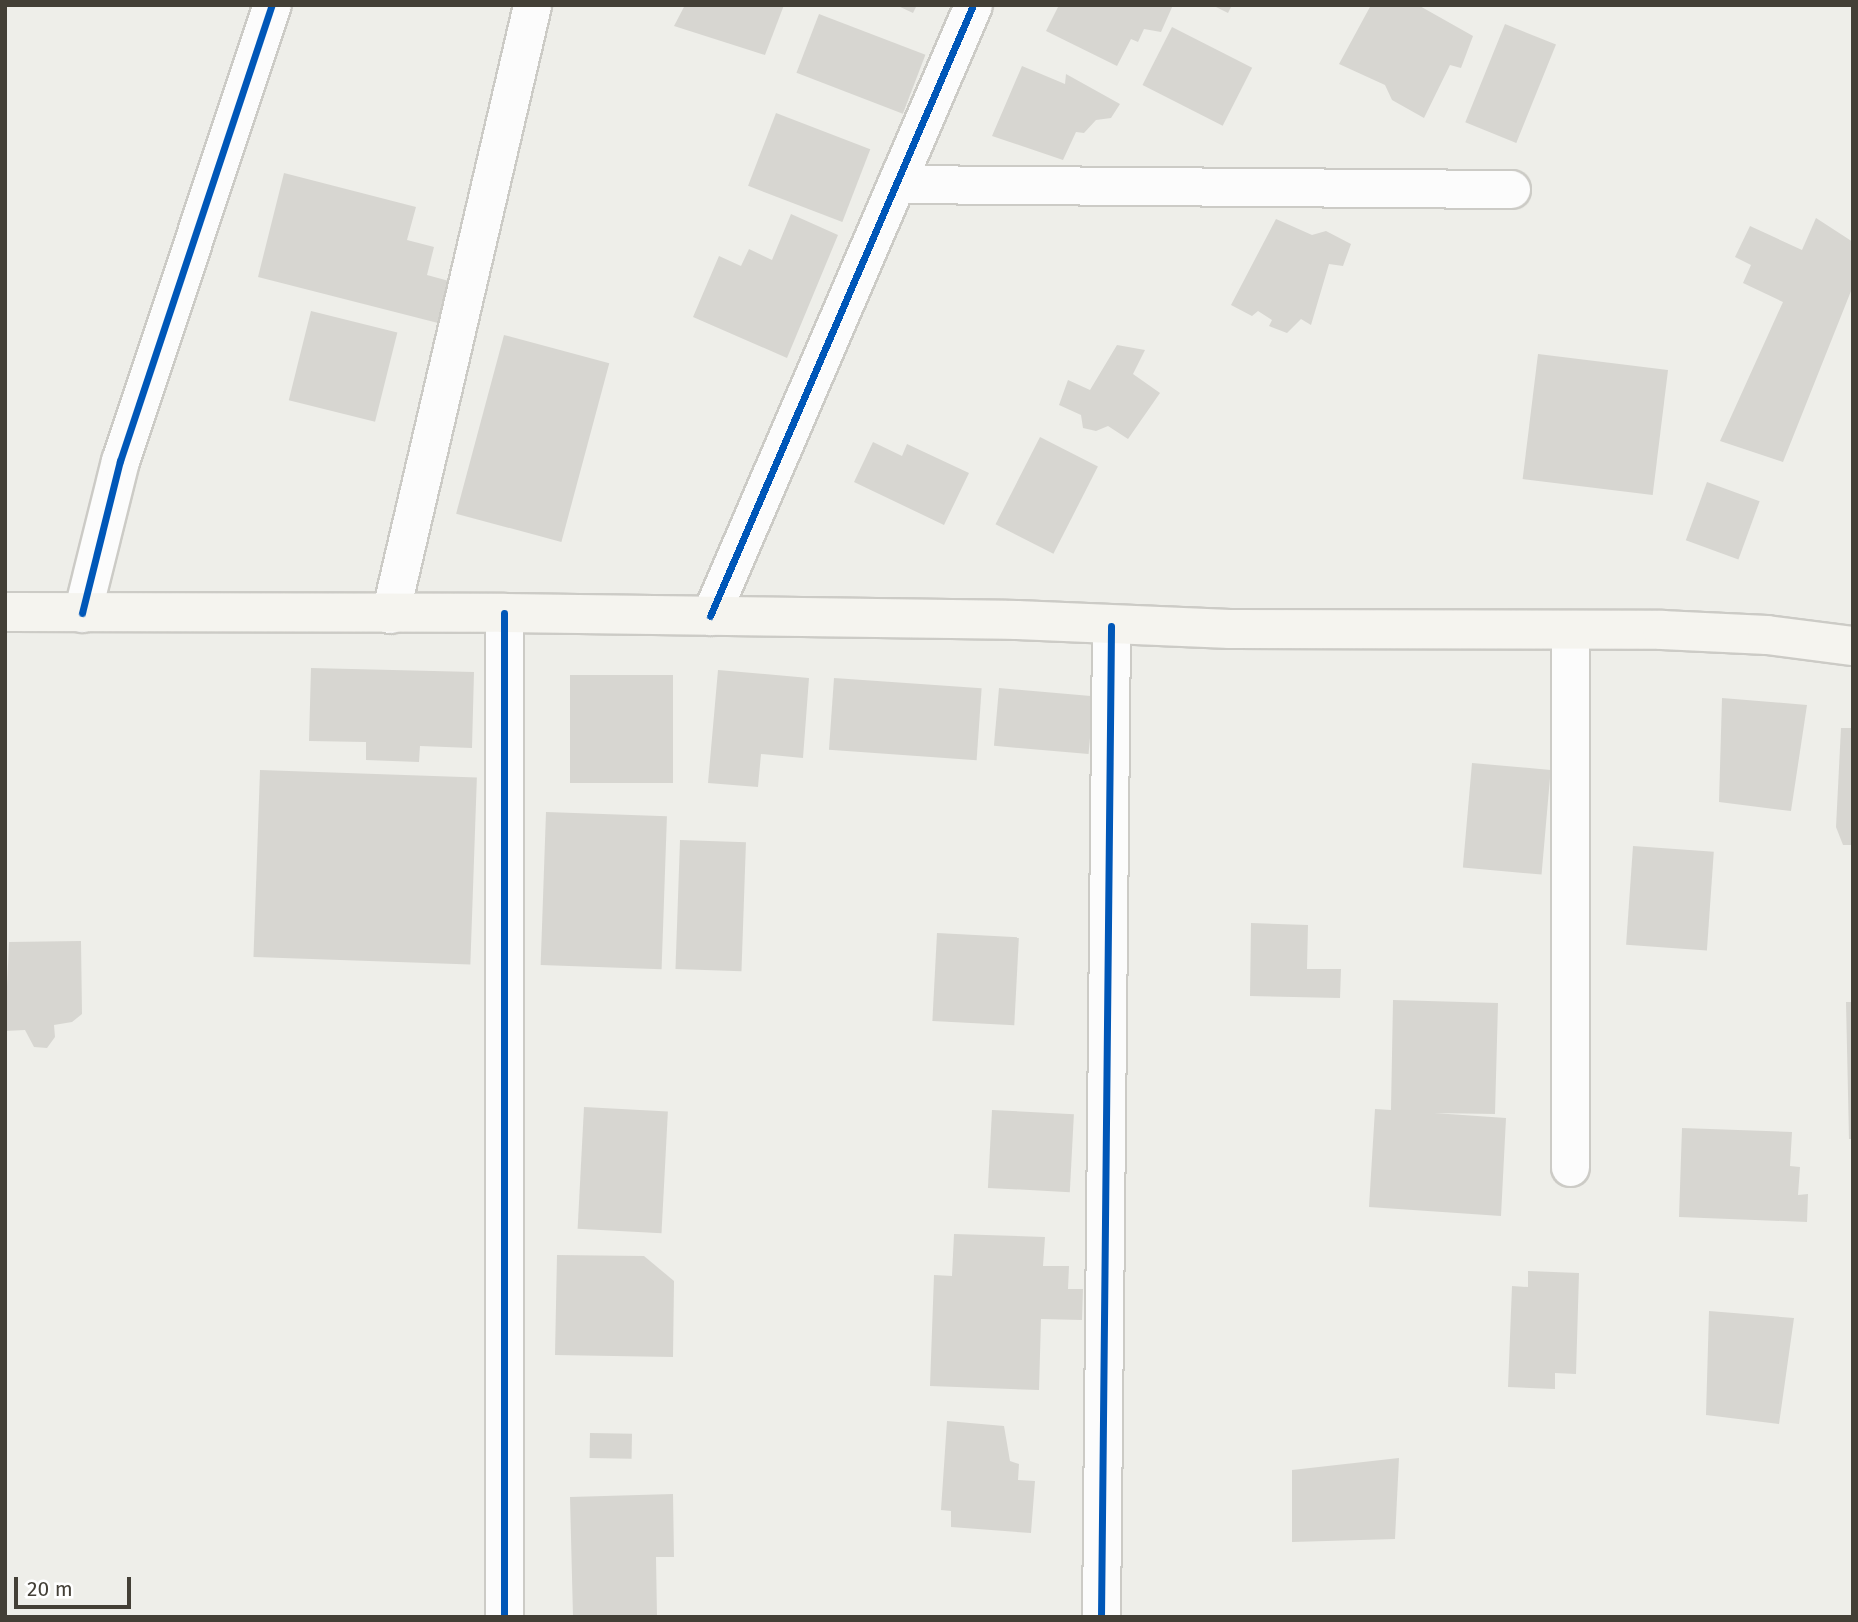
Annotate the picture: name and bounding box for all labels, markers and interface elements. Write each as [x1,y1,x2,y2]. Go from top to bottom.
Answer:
scale bar [18,1562,135,1606]
text: 20 m [27,1576,73,1602]

